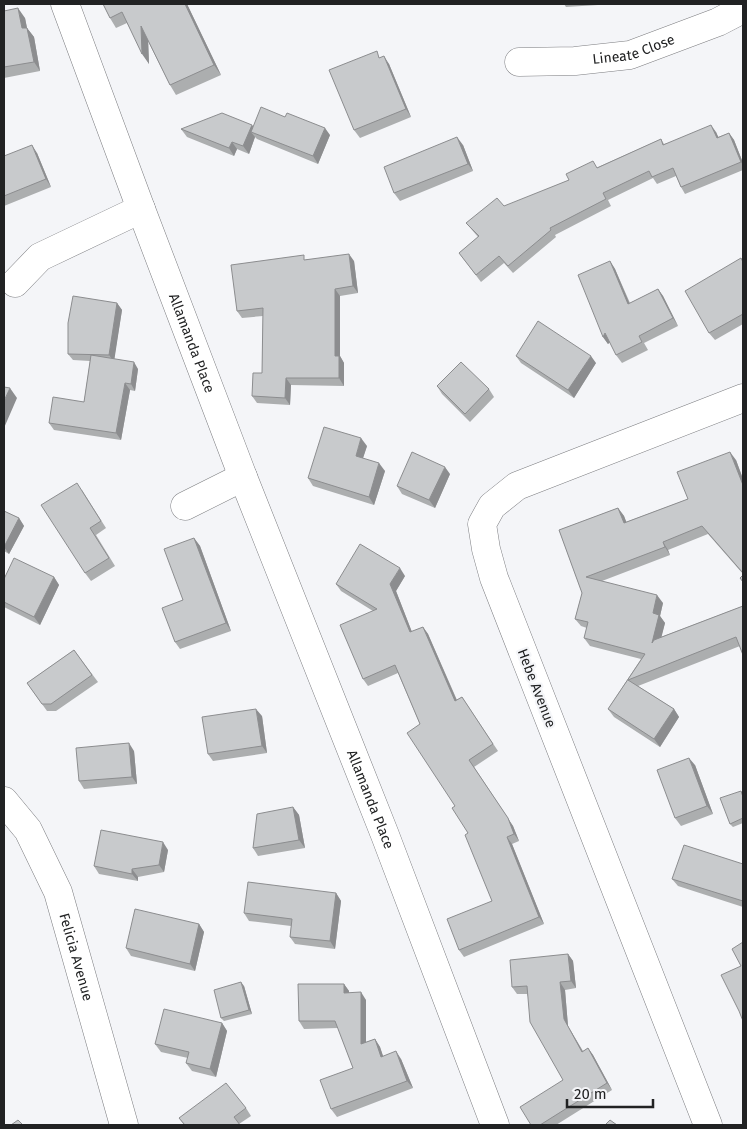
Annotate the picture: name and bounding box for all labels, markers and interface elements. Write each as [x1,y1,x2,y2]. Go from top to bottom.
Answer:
street label: Lineate Close [592,31,677,68]
street label: Allamanda Place [165,291,218,395]
street label: Hebe Avenue [514,646,559,730]
street label: Allamanda Place [343,747,397,851]
street label: Felicia Avenue [55,911,96,1003]
scale bar [567,1076,653,1108]
text: 20 m [574,1085,607,1103]

